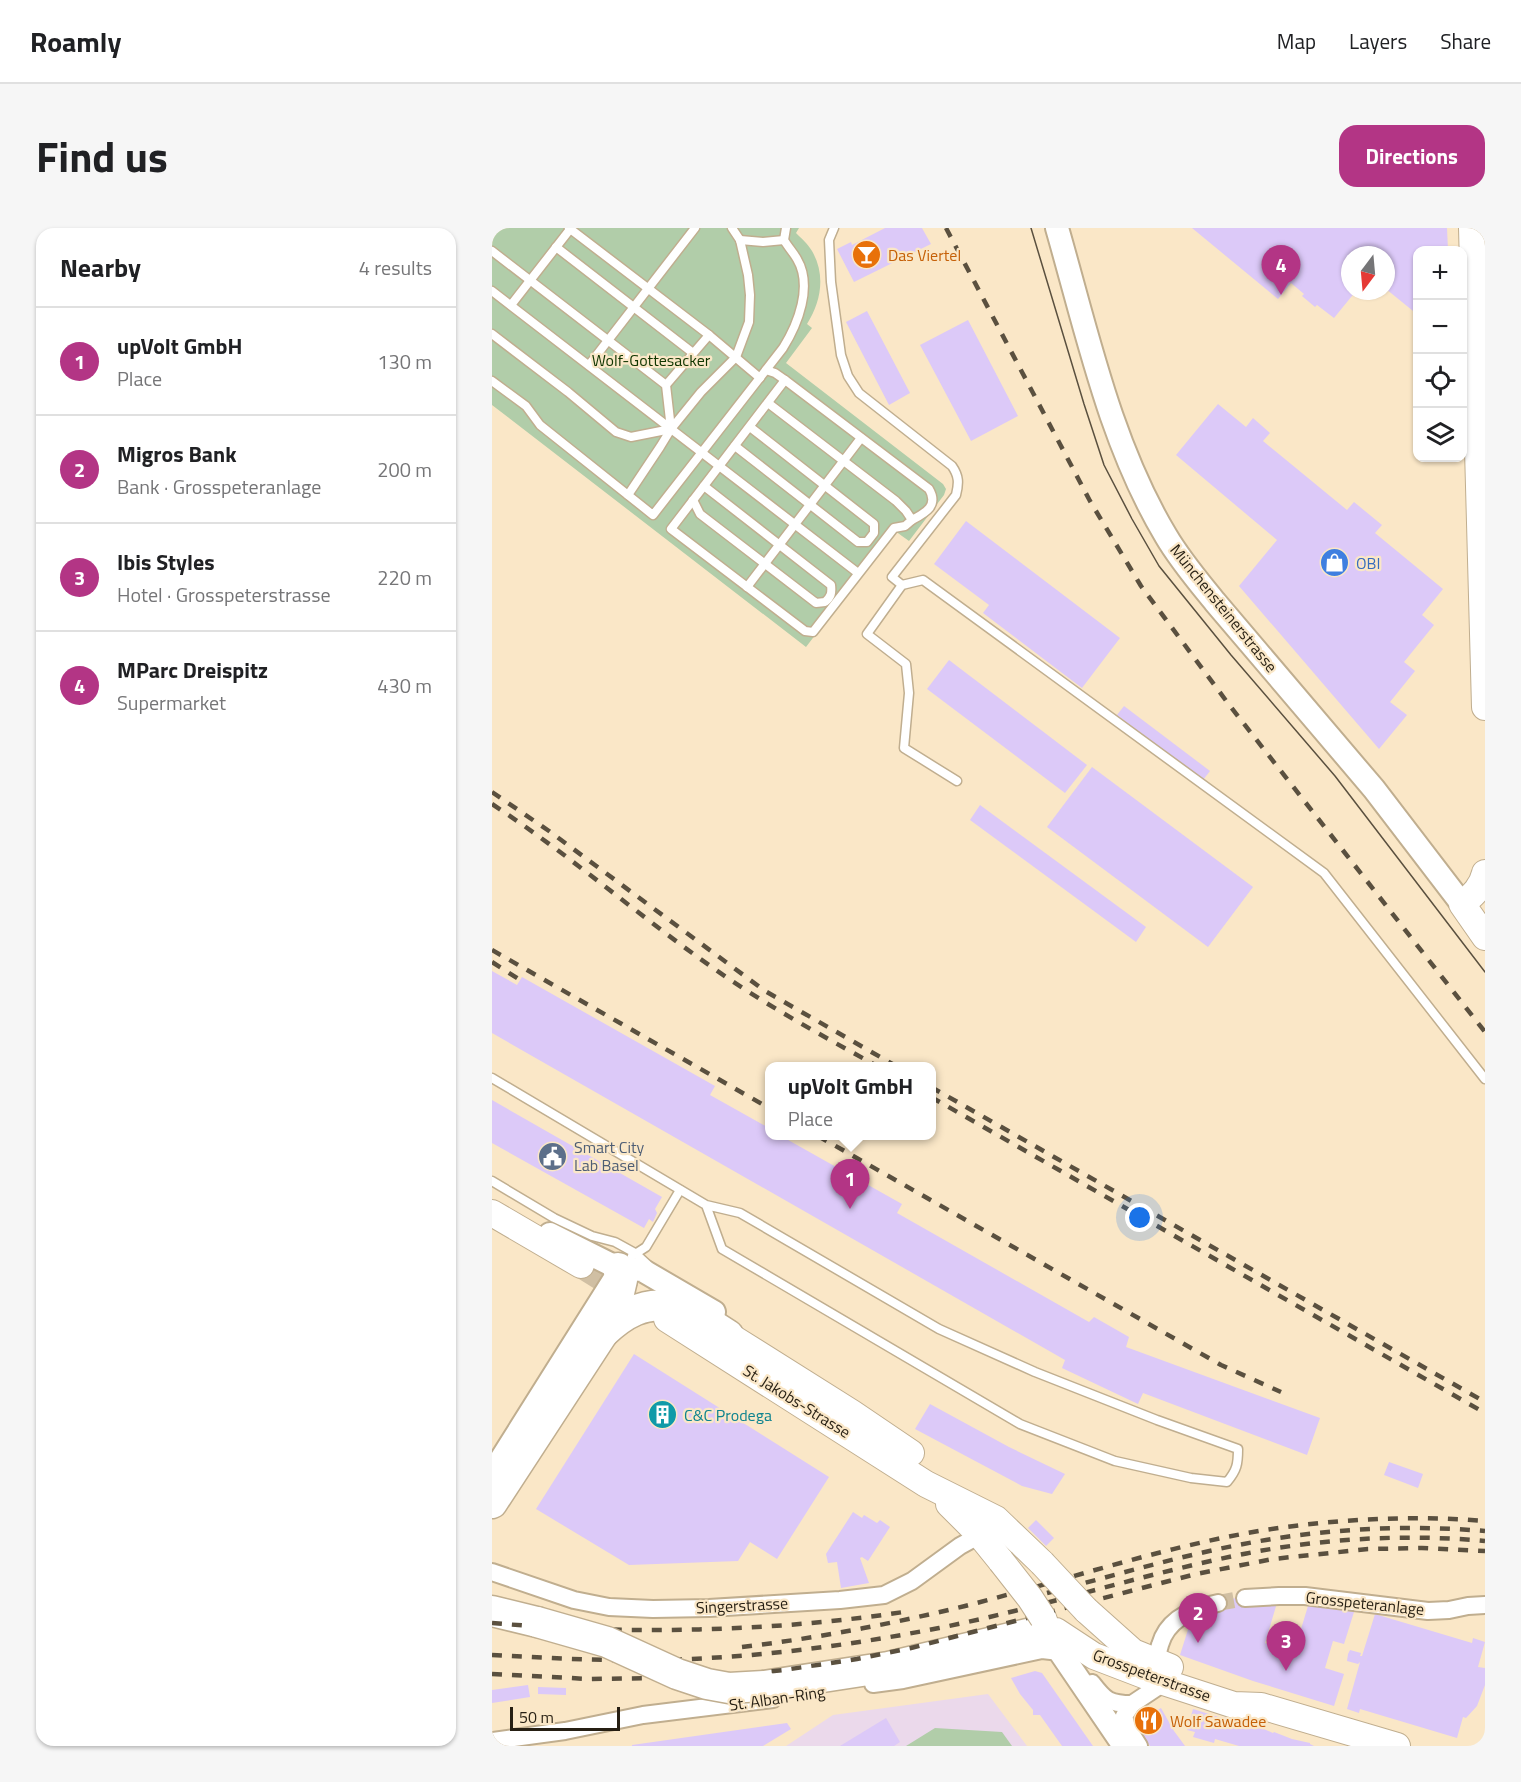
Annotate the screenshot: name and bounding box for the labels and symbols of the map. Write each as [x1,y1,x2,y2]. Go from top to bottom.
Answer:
bar icon: Das Viertel [851,239,883,271]
place label: Das Viertel [888,243,961,267]
pin: 4 [1262,245,1300,295]
north arrow [1341,246,1395,300]
park label: Wolf-Gottesacker [592,348,711,372]
street label: Münchensteinerstrasse [1165,539,1283,677]
shop icon: OBI [1319,547,1351,579]
place label: OBI [1356,551,1380,575]
place label: Smart City Lab Basel [574,1135,645,1177]
public building icon: Smart City Lab Basel [537,1140,569,1172]
pin: 1 [830,1160,870,1209]
your location [1125,1203,1154,1232]
street label: St. Jakobs-Strasse [739,1358,855,1444]
building icon: C&C Prodega [647,1399,679,1431]
place label: C&C Prodega [684,1403,772,1427]
street label: Grosspeteranlage [1305,1585,1425,1621]
street label: Singerstrasse [695,1591,789,1619]
pin: 2 [1178,1594,1218,1643]
pin: 3 [1266,1622,1306,1671]
street label: Grosspeterstrasse [1090,1643,1214,1707]
street label: St. Alban-Ring [728,1679,826,1717]
scale bar [510,1704,620,1732]
restaurant icon: Wolf Sawadee [1133,1705,1165,1737]
place label: Wolf Sawadee [1170,1709,1266,1733]

